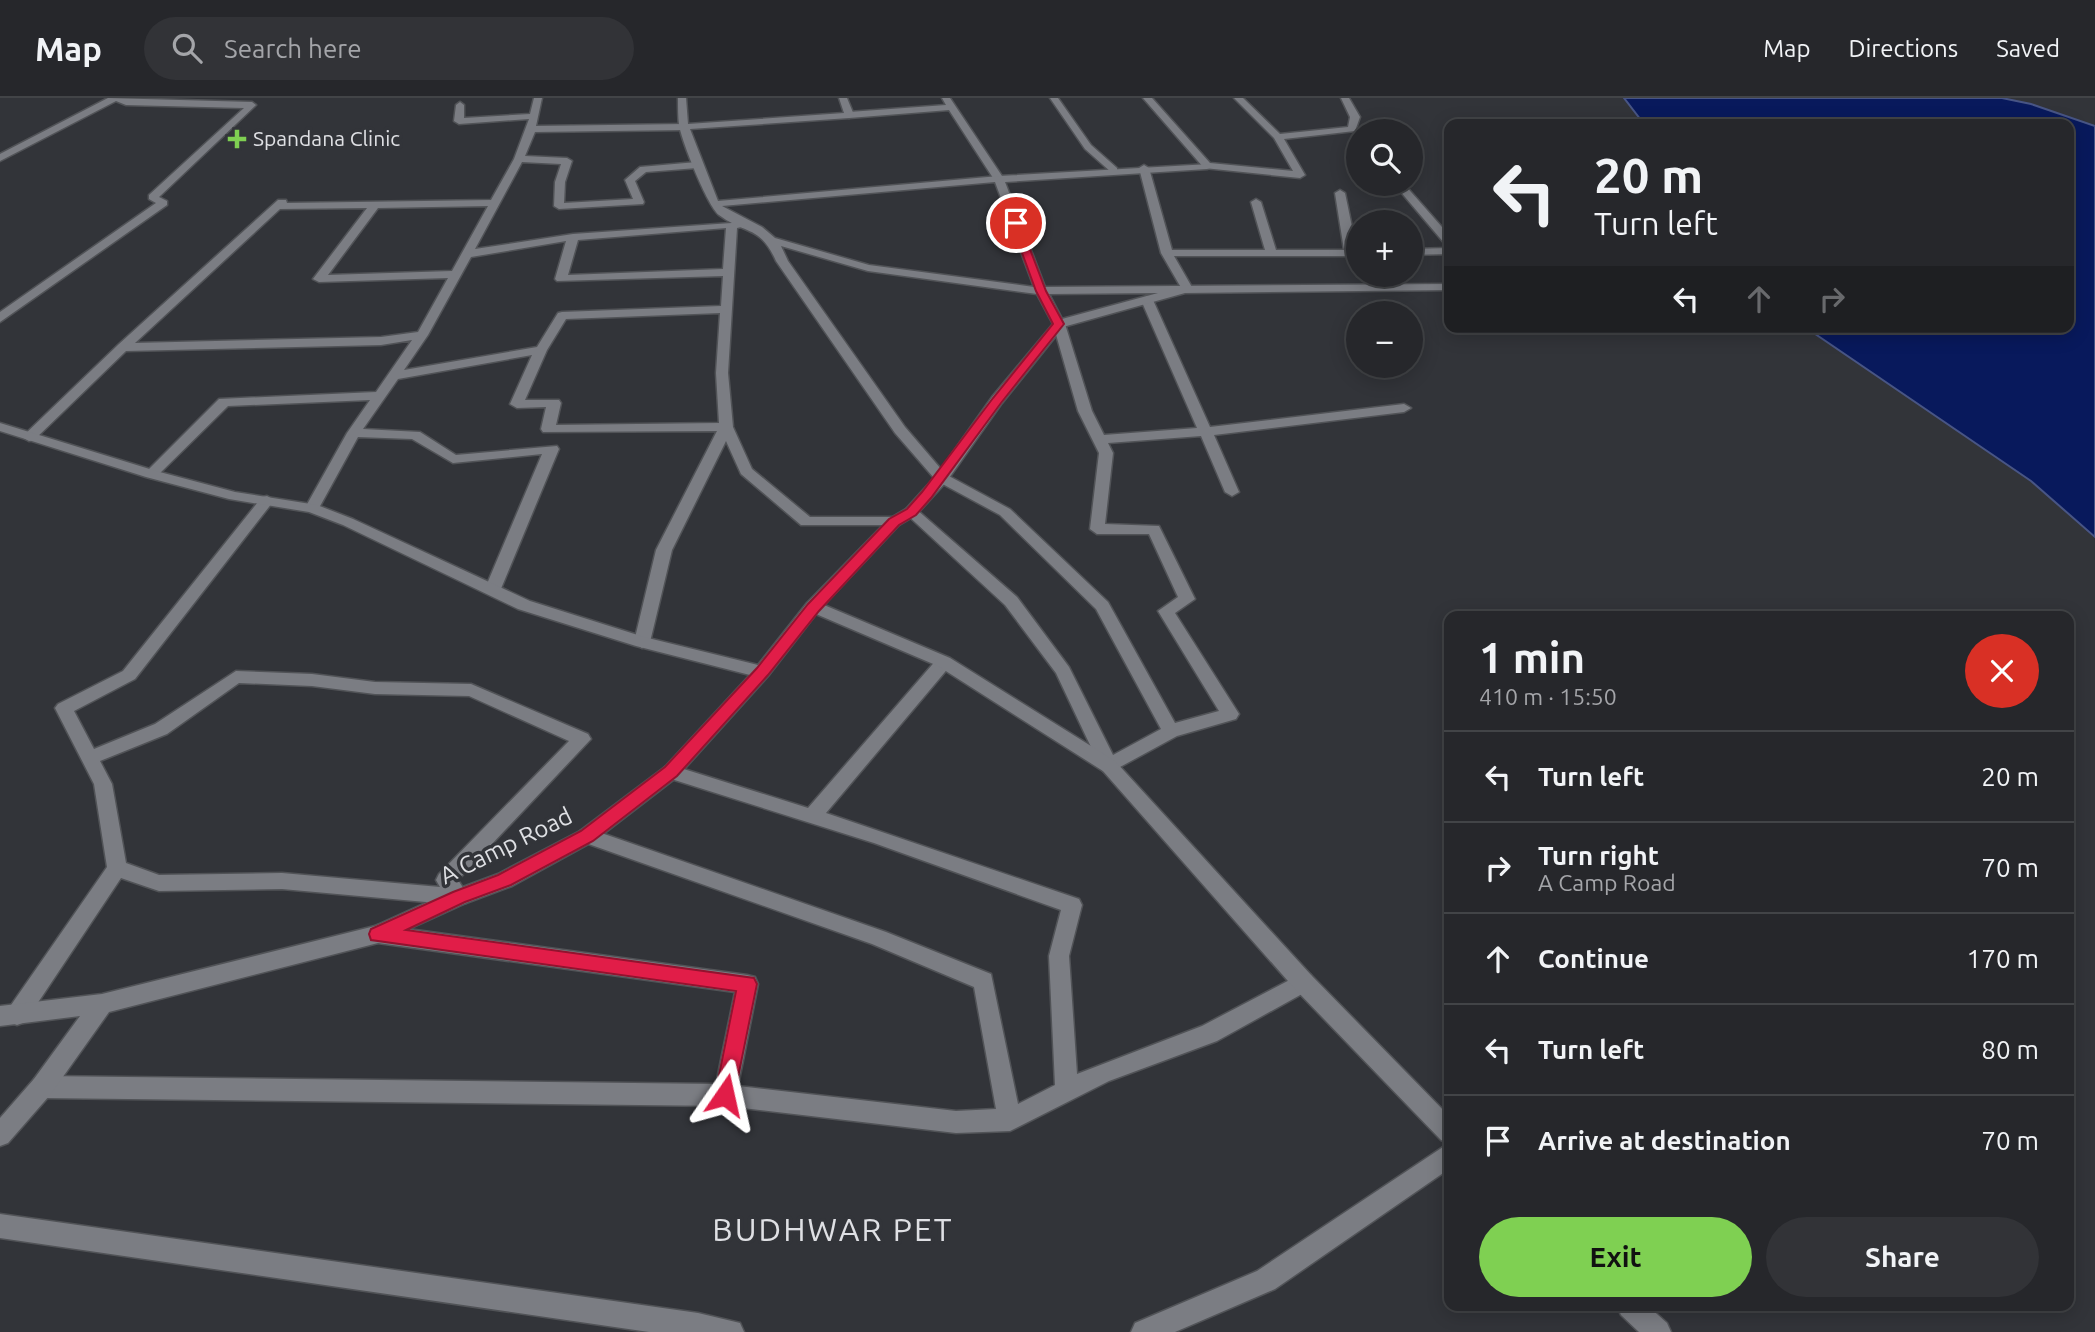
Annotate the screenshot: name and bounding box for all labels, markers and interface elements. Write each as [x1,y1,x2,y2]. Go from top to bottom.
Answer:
search box [144,17,634,80]
icon: search [168,29,206,67]
text: Map [35,30,102,67]
text: Search here [224,34,362,63]
text: Map [1763,35,1810,62]
text: Directions [1848,35,1958,62]
text: Saved [1996,35,2060,62]
map controls [1346,119,1423,378]
button: search [1346,119,1423,196]
place label: Spandana Clinic [253,126,400,150]
marker: Spandana Clinic [227,129,247,149]
icon: left [1479,147,1570,238]
text: 20 m [1594,147,1703,202]
pin [986,193,1046,253]
icon: arrive [997,204,1035,242]
text: Turn left [1594,205,1718,241]
button: + [1346,210,1423,287]
icon: left [1667,280,1705,318]
icon: ahead [1740,280,1778,318]
icon: right [1813,280,1851,318]
button: − [1346,301,1423,378]
text: 1 min [1479,634,1585,681]
button: close [1965,634,2039,708]
text: 410 m · 15:50 [1479,684,1617,709]
icon: left [1479,758,1517,796]
text: Turn left [1538,762,1644,791]
text: 20 m [1981,762,2039,791]
street label: A Camp Road [435,802,576,889]
text: Turn right [1538,841,1659,870]
icon: right [1479,849,1517,887]
text: 70 m [1981,853,2039,882]
text: A Camp Road [1538,870,1676,895]
icon: ahead [1479,940,1517,978]
text: Continue [1538,944,1649,973]
text: 170 m [1967,944,2039,973]
icon: left [1479,1031,1517,1069]
text: Turn left [1538,1035,1644,1064]
text: 80 m [1981,1035,2039,1064]
position arrow [688,1058,762,1132]
icon: arrive [1479,1122,1517,1160]
text: Arrive at destination [1538,1126,1791,1155]
text: 70 m [1981,1126,2039,1155]
district label: BUDHWAR PET [712,1211,954,1247]
button: Exit [1479,1217,1752,1297]
button: Share [1766,1217,2039,1297]

